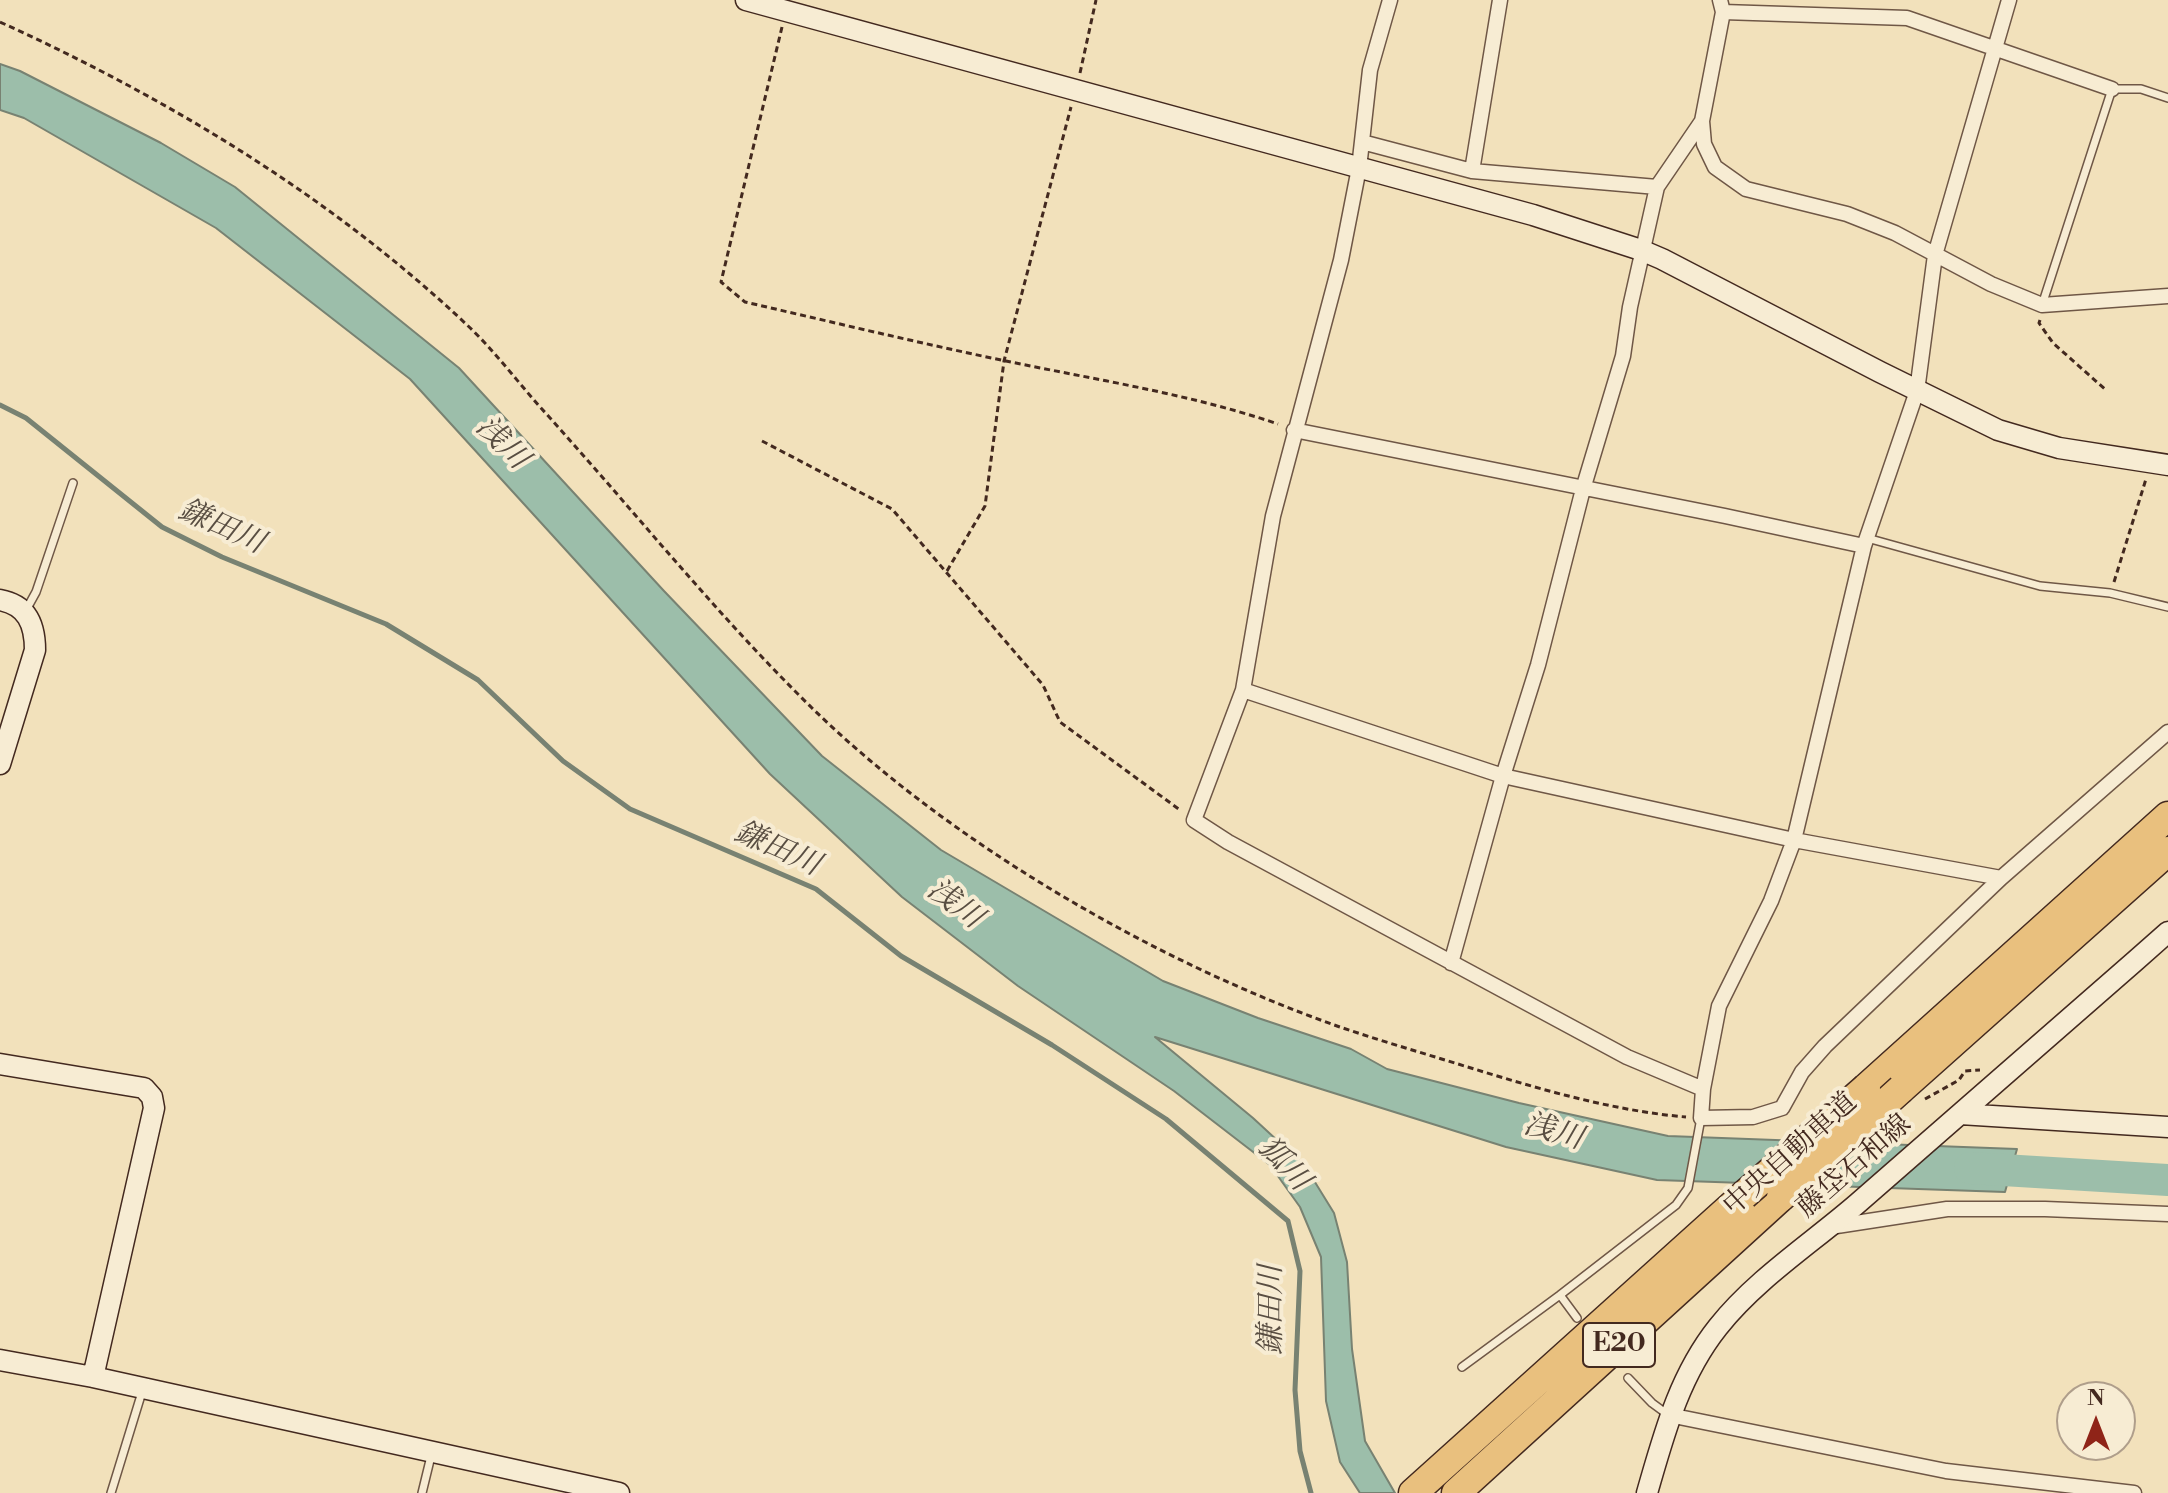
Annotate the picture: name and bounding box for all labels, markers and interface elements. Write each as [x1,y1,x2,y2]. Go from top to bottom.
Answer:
water label: 浅川 [467,410,535,478]
water label: 鎌田川 [173,493,269,563]
water label: 鎌田川 [729,815,825,885]
water label: 浅川 [919,873,989,937]
street label: 中央自動車道 [1717,1086,1865,1224]
water label: 浅川 [1519,1107,1587,1159]
street label: 藤垈石和線 [1791,1108,1919,1226]
water label: 狐川 [1249,1131,1317,1199]
water label: 鎌田川 [1255,1265,1291,1355]
road number: E20 [1583,1323,1655,1367]
north arrow [2056,1381,2136,1461]
text: N [2087,1385,2105,1412]

